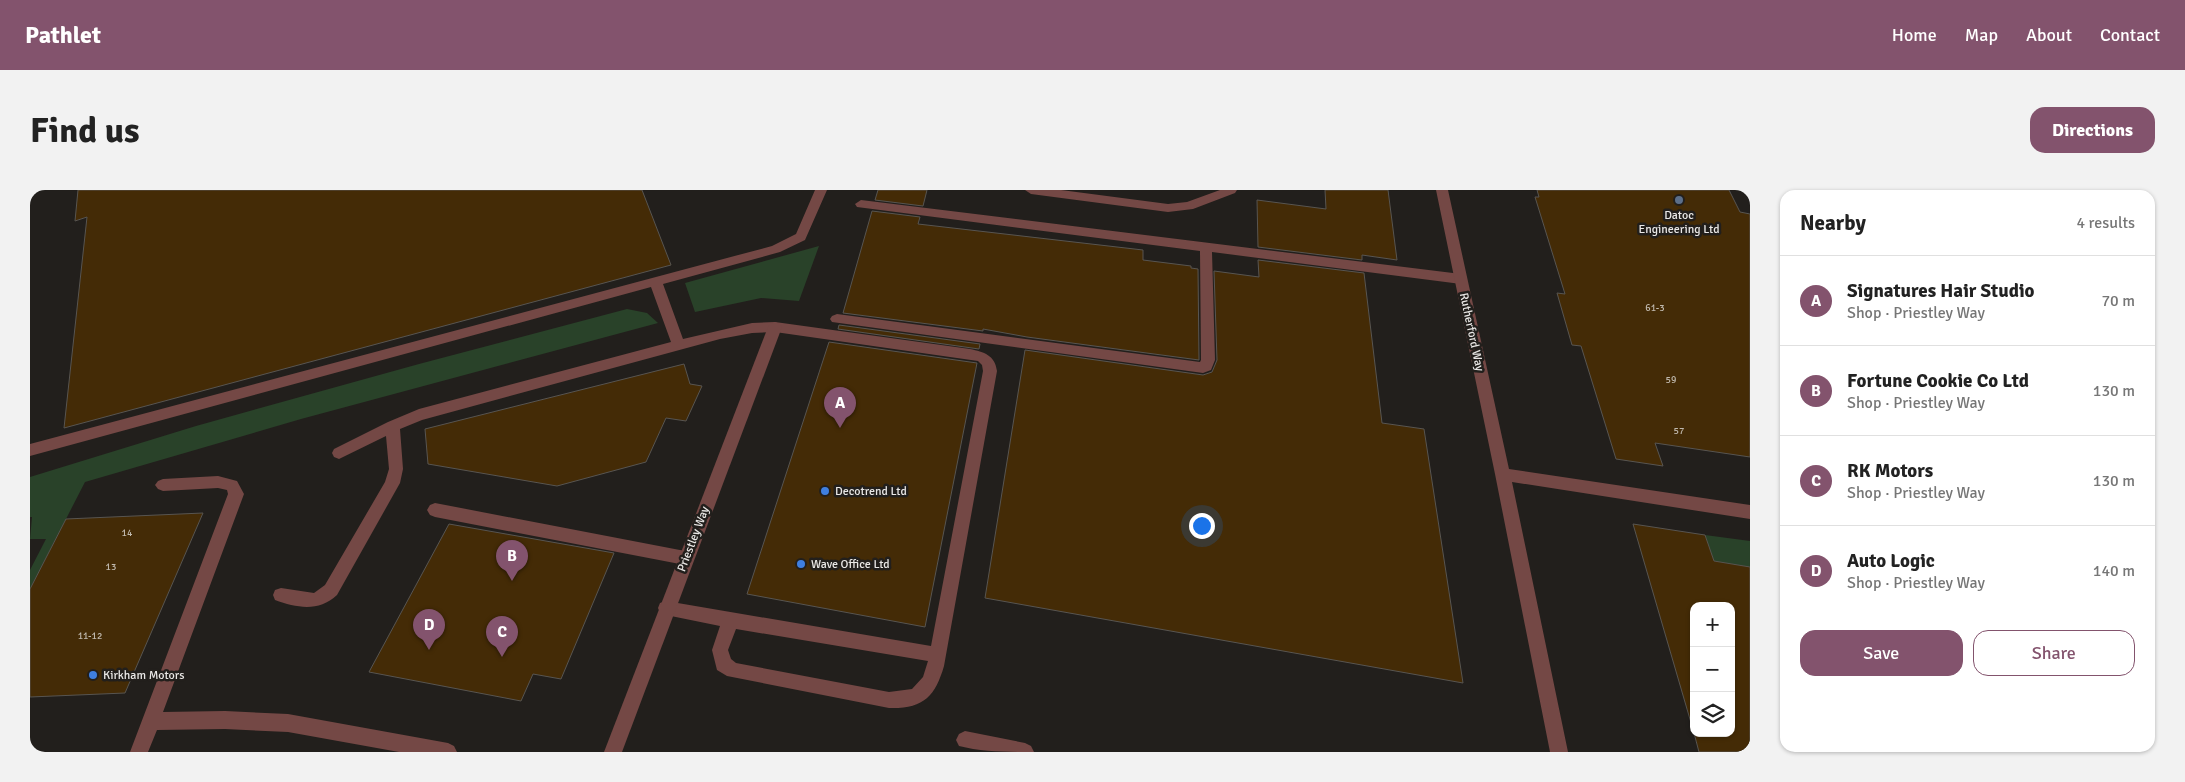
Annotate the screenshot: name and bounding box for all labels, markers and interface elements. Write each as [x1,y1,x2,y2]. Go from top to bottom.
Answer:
text: Pathlet [25,20,101,50]
text: Home [1892,24,1937,46]
text: Map [1965,24,1998,46]
text: About [2026,24,2072,46]
text: Contact [2100,24,2160,46]
button: Directions [2030,107,2155,153]
text: Find us [30,109,140,152]
marker: Datoc Engineering Ltd [1673,194,1685,206]
place label: Datoc Engineering Ltd [1638,208,1720,237]
text: Nearby [1800,210,1866,236]
text: 4 results [2076,213,2135,233]
text: Signatures Hair Studio [1847,279,2034,303]
text: A [1811,291,1821,311]
text: 70 m [2101,291,2135,311]
street label: Rutherford Way [1456,292,1487,373]
house number: 61-3 [1645,302,1665,314]
text: Shop · Priestley Way [1847,303,1985,323]
text: Fortune Cookie Co Ltd [1847,369,2029,393]
house number: 59 [1666,374,1676,386]
text: B [1811,381,1821,401]
text: 130 m [2093,381,2135,401]
pin: A [824,387,856,428]
text: Shop · Priestley Way [1847,393,1985,413]
house number: 57 [1674,425,1684,437]
text: RK Motors [1847,459,1933,483]
text: C [1811,471,1821,491]
text: 130 m [2093,471,2135,491]
text: Shop · Priestley Way [1847,483,1985,503]
place label: Decotrend Ltd [835,484,907,499]
marker: Decotrend Ltd [819,485,831,497]
street label: Priestley Way [674,504,713,574]
your location [1189,513,1215,539]
house number: 14 [122,527,133,539]
pin: B [496,540,528,581]
text: Auto Logic [1847,549,1935,573]
place label: Wave Office Ltd [811,557,890,572]
marker: Wave Office Ltd [795,558,807,570]
house number: 13 [106,561,116,573]
text: D [1811,561,1821,581]
text: 140 m [2093,561,2135,581]
text: Shop · Priestley Way [1847,573,1985,593]
map controls [1690,602,1735,737]
button: + [1690,602,1735,647]
pin: D [413,609,445,650]
pin: C [486,616,518,657]
house number: 11-12 [78,630,102,642]
button: Save [1800,630,1963,676]
button: Share [1973,630,2135,676]
button: − [1690,647,1735,692]
place label: Kirkham Motors [103,668,184,683]
marker: Kirkham Motors [87,669,99,681]
button: layers [1690,692,1735,737]

